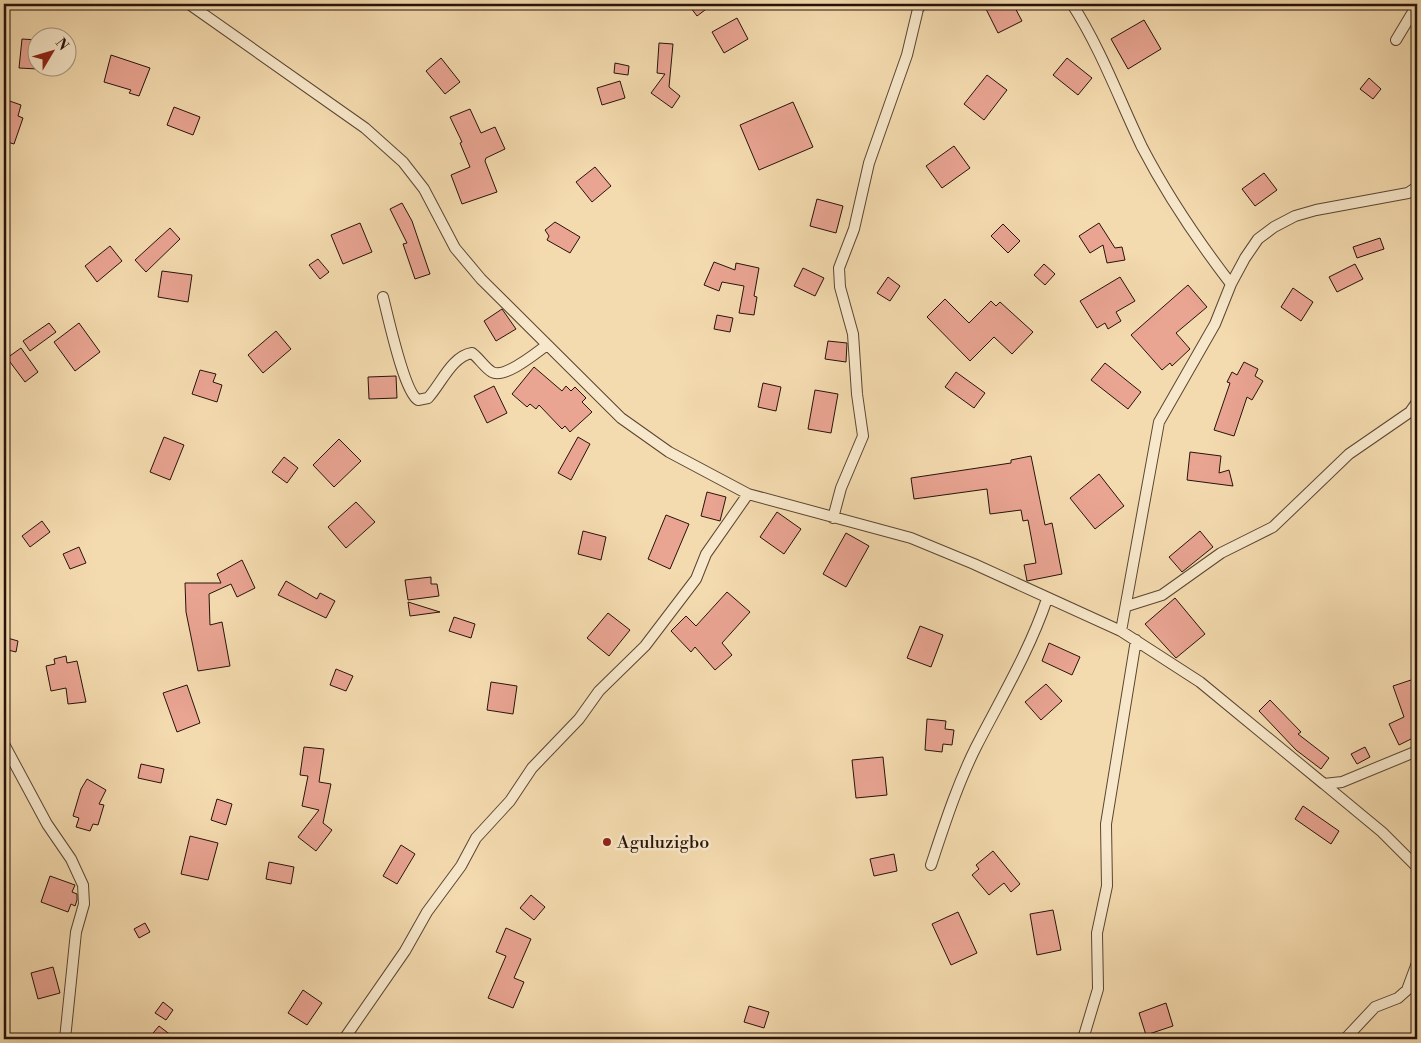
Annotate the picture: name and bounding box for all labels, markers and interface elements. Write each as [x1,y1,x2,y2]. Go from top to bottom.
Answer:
north arrow [28,28,78,78]
text: N [51,35,72,55]
place label: Aguluzigbo [616,831,709,854]
marker: Aguluzigbo [601,836,613,848]

